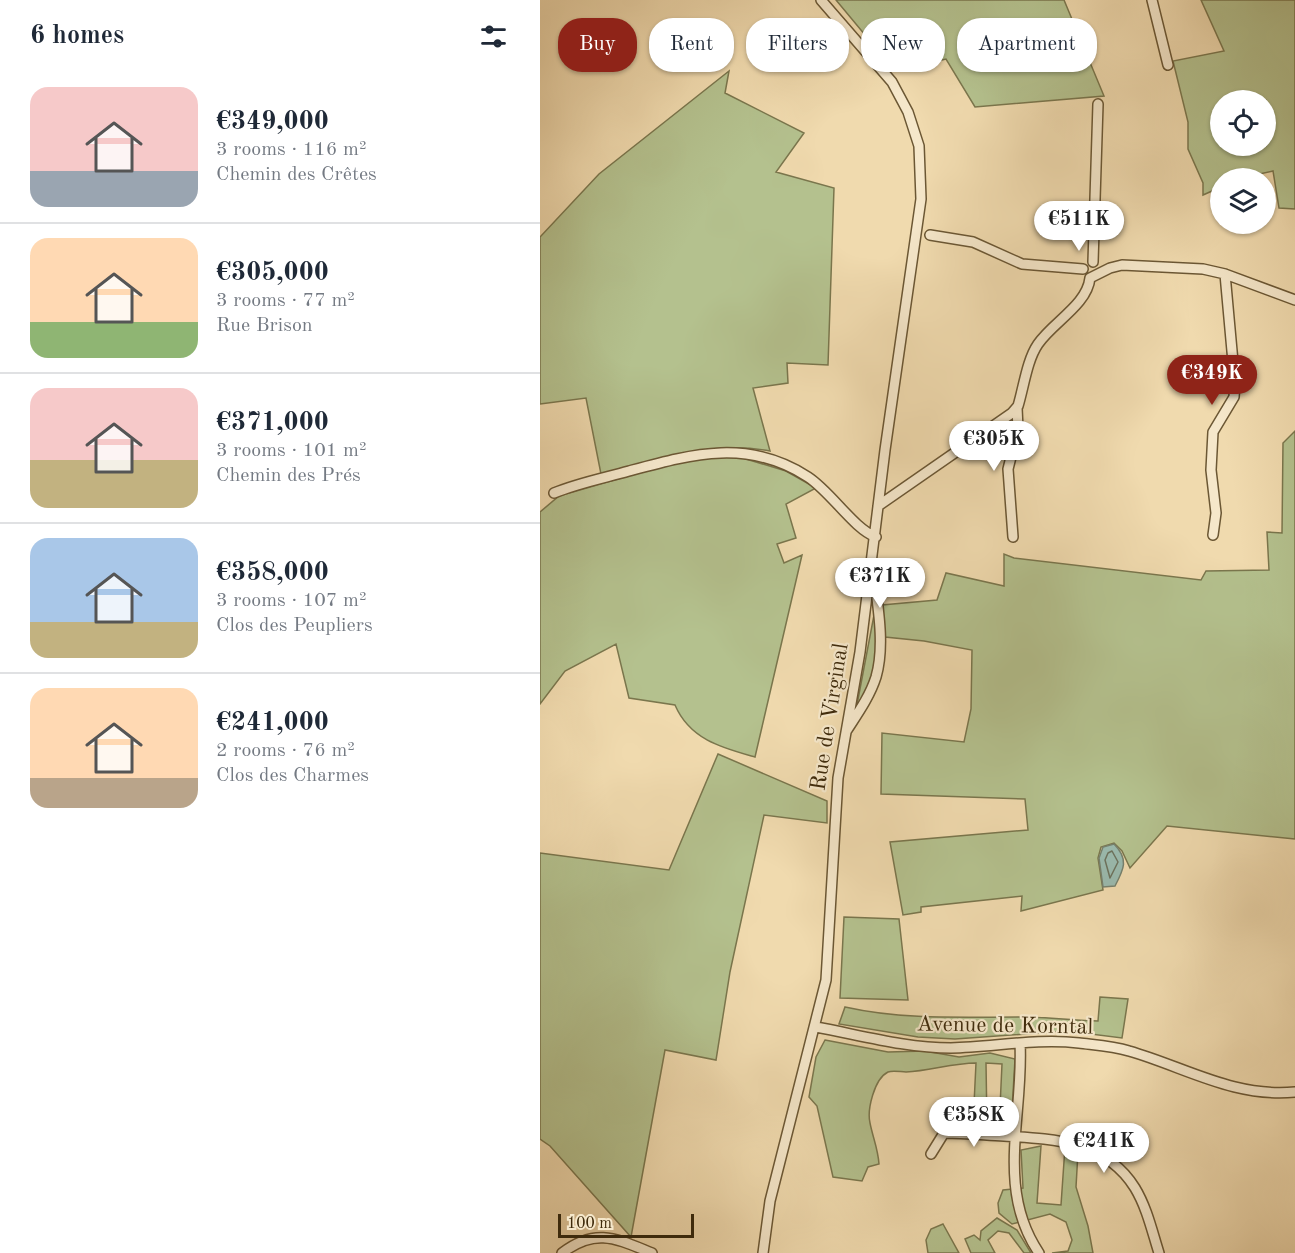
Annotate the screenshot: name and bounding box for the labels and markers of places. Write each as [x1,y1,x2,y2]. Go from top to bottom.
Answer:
pin: €511K [1037,201,1121,252]
pin: €349K [1170,355,1254,406]
pin: €305K [952,421,1036,472]
pin: €371K [838,558,922,609]
pin: €358K [932,1097,1016,1148]
pin: €241K [1062,1123,1146,1174]

